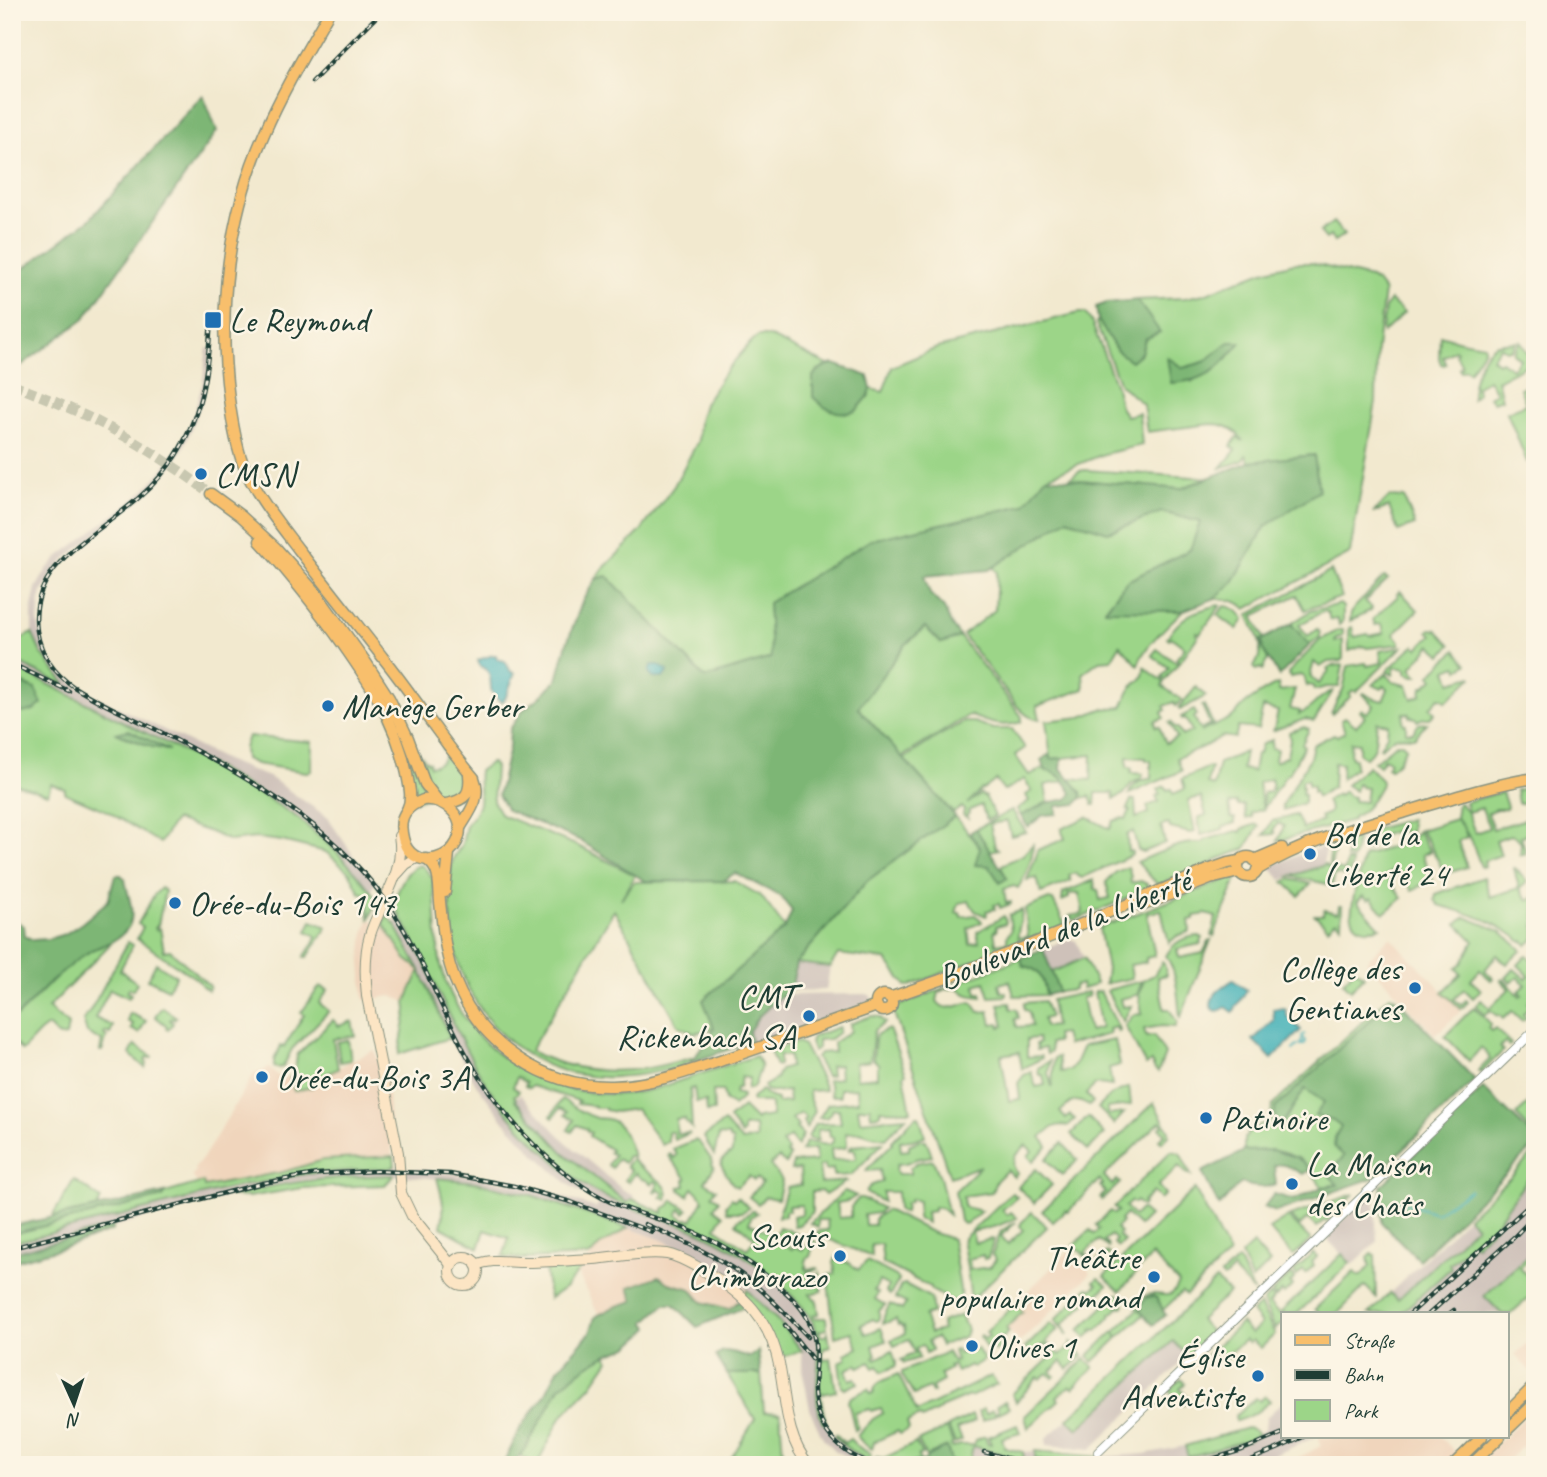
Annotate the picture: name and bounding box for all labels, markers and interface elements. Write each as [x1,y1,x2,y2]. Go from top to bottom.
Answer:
place label: Le Reymond [229,298,373,343]
marker: Le Reymond [203,310,223,330]
place label: CMSN [215,452,299,497]
marker: CMSN [193,466,209,482]
place label: Manège Gerber [342,684,526,729]
marker: Manège Gerber [320,698,336,714]
place label: Bd de la Liberté 24 [1324,812,1451,897]
marker: Bd de la Liberté 24 [1302,846,1318,862]
street label: Boulevard de la Liberté [931,856,1202,1000]
place label: Orée-du-Bois 147 [189,881,398,926]
marker: Orée-du-Bois 147 [167,895,183,911]
place label: Collège des Gentianes [1280,946,1404,1031]
place label: CMT Rickenbach SA [617,974,804,1059]
marker: Collège des Gentianes [1407,980,1423,996]
marker: CMT Rickenbach SA [801,1008,817,1024]
place label: Orée-du-Bois 3A [276,1055,470,1100]
marker: Orée-du-Bois 3A [254,1069,270,1085]
place label: Patinoire [1220,1096,1330,1141]
marker: Patinoire [1198,1110,1214,1126]
place label: La Maison des Chats [1306,1142,1431,1227]
marker: La Maison des Chats [1284,1176,1300,1192]
place label: Scouts Chimborazo [687,1214,829,1299]
place label: Théâtre populaire romand [940,1235,1145,1320]
marker: Scouts Chimborazo [832,1248,848,1264]
marker: Théâtre populaire romand [1146,1269,1162,1285]
legend [1281,1312,1508,1438]
place label: Olives 1 [986,1324,1078,1369]
text: Straße [1344,1328,1396,1354]
place label: Église Adventiste [1121,1334,1247,1419]
marker: Olives 1 [964,1338,980,1354]
text: Bahn [1344,1362,1384,1388]
north arrow [38,1368,108,1438]
marker: Église Adventiste [1250,1368,1266,1384]
text: Park [1344,1398,1379,1424]
text: N [65,1408,81,1432]

